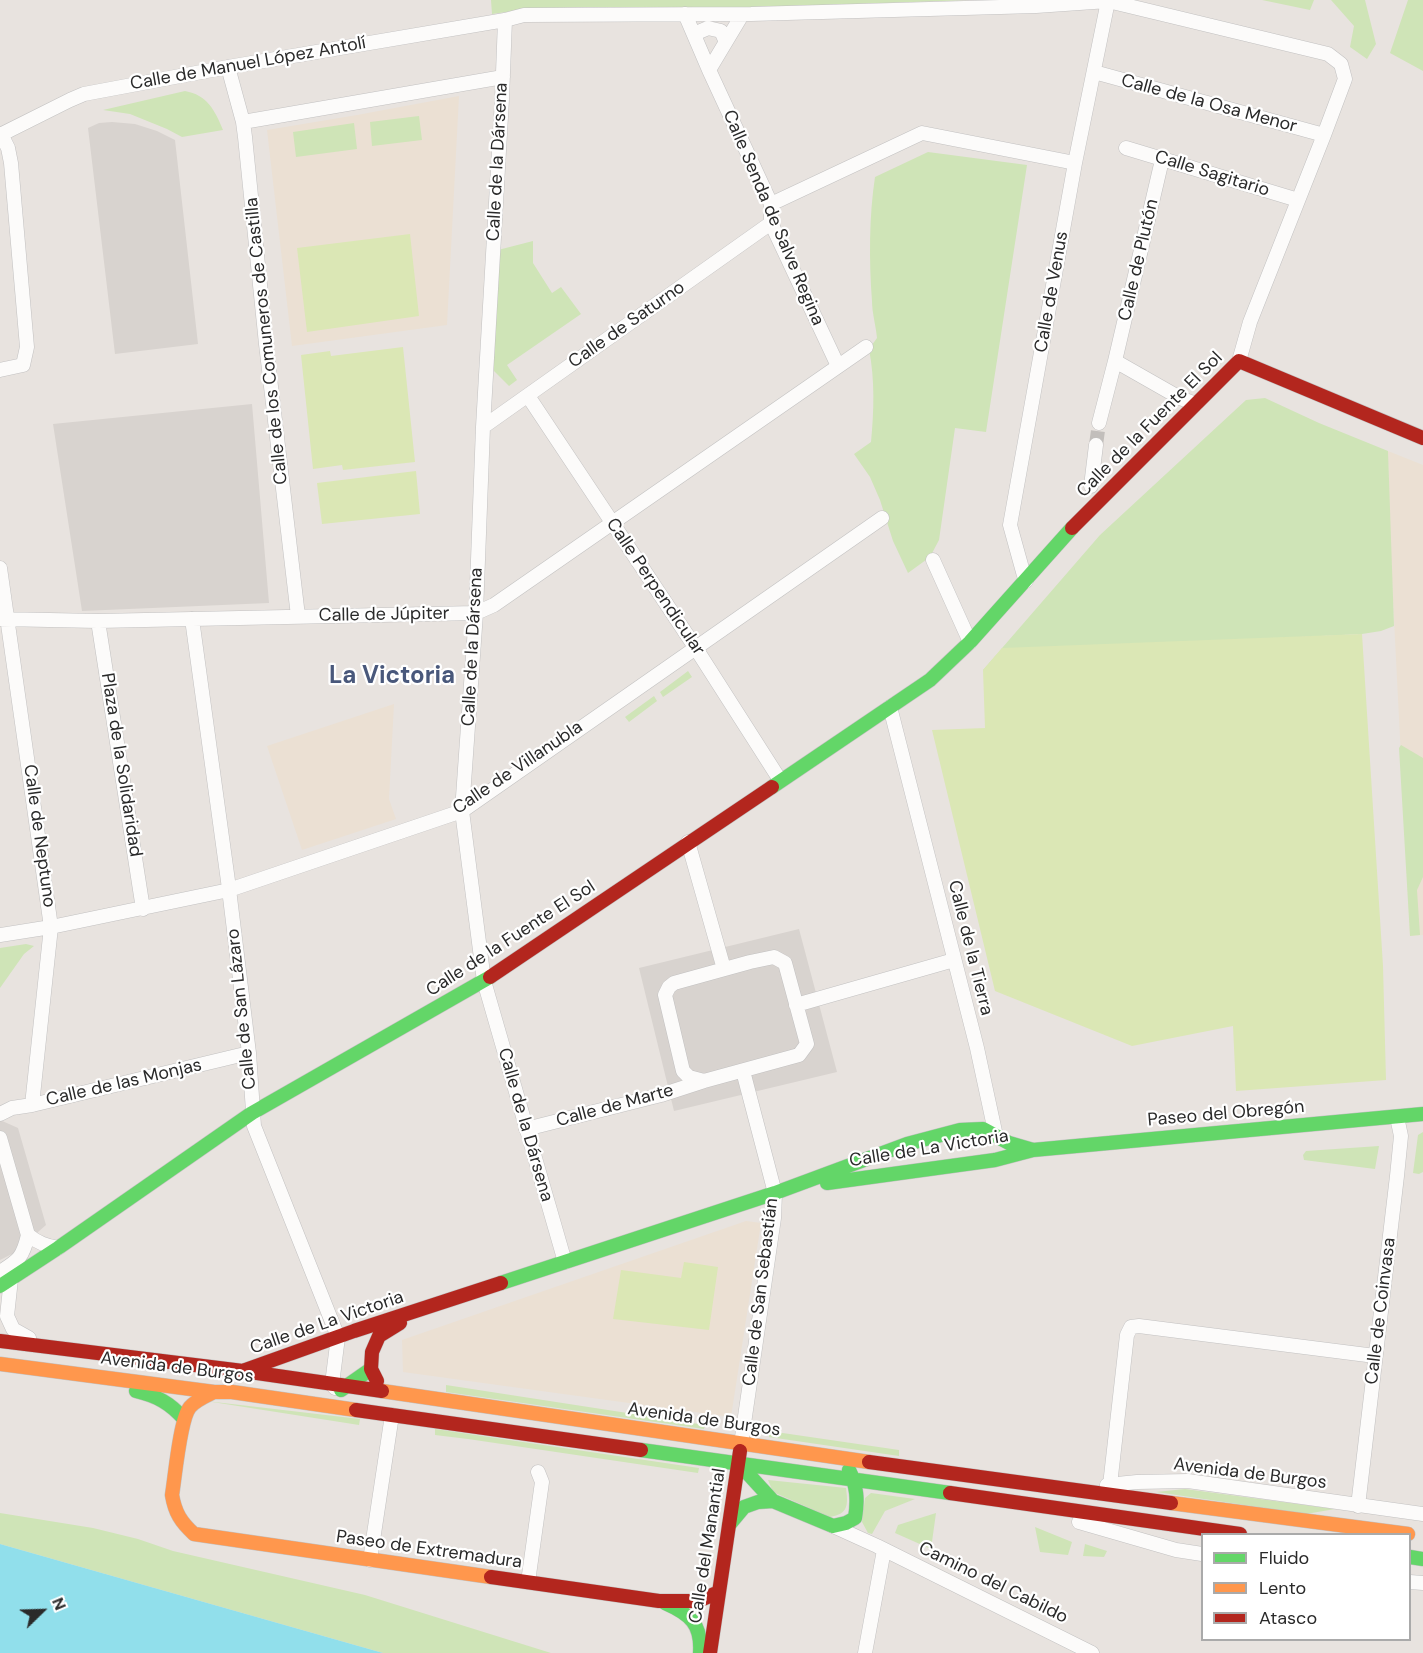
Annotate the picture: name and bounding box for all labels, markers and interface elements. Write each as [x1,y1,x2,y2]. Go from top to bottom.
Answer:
street label: Calle de Manuel López Antolí [129,33,367,95]
street label: Calle de la Osa Menor [1119,70,1299,138]
street label: Calle de la Dársena [483,82,513,242]
street label: Calle Senda de Salve Regina [718,107,828,329]
street label: Calle Sagitario [1152,146,1272,202]
street label: Calle de los Comuneros de Castilla [241,196,293,486]
street label: Calle de Plutón [1114,197,1164,323]
street label: Calle de Venus [1031,230,1073,354]
street label: Calle de Saturno [565,277,689,373]
street label: Calle de la Fuente El Sol [1073,348,1227,502]
street label: Calle Perpendicular [601,514,709,660]
street label: Calle de la Dársena [458,567,488,727]
street label: Calle de Júpiter [318,603,450,627]
district label: La Victoria [329,663,455,691]
street label: Plaza de la Solidaridad [96,672,146,858]
street label: Calle de Villanubla [449,717,587,819]
street label: Calle de Neptuno [18,763,60,909]
street label: Calle de la Fuente El Sol [422,876,600,1002]
street label: Calle de la Tierra [943,878,997,1018]
street label: Calle de San Lázaro [223,927,261,1091]
street label: Calle de la Dársena [493,1046,557,1204]
street label: Calle de las Monjas [44,1055,204,1111]
street label: Calle de Marte [554,1080,676,1132]
street label: Paseo del Obregón [1147,1096,1305,1132]
street label: Calle de La Victoria [848,1126,1010,1172]
street label: Calle de San Sebastián [739,1197,783,1387]
street label: Calle de Coinvasa [1361,1236,1401,1386]
street label: Calle de La Victoria [247,1287,407,1359]
street label: Avenida de Burgos [99,1348,255,1388]
street label: Avenida de Burgos [626,1399,782,1441]
street label: Avenida de Burgos [1172,1454,1328,1494]
street label: Calle del Manantial [685,1467,731,1625]
street label: Paseo de Extremadura [335,1526,523,1574]
legend [1201,1533,1411,1641]
street label: Camino del Cabildo [915,1537,1071,1629]
text: Fluido [1259,1546,1309,1570]
text: Lento [1259,1576,1306,1600]
north arrow [12,1581,72,1641]
text: N [47,1594,71,1613]
text: Atasco [1259,1606,1317,1630]

